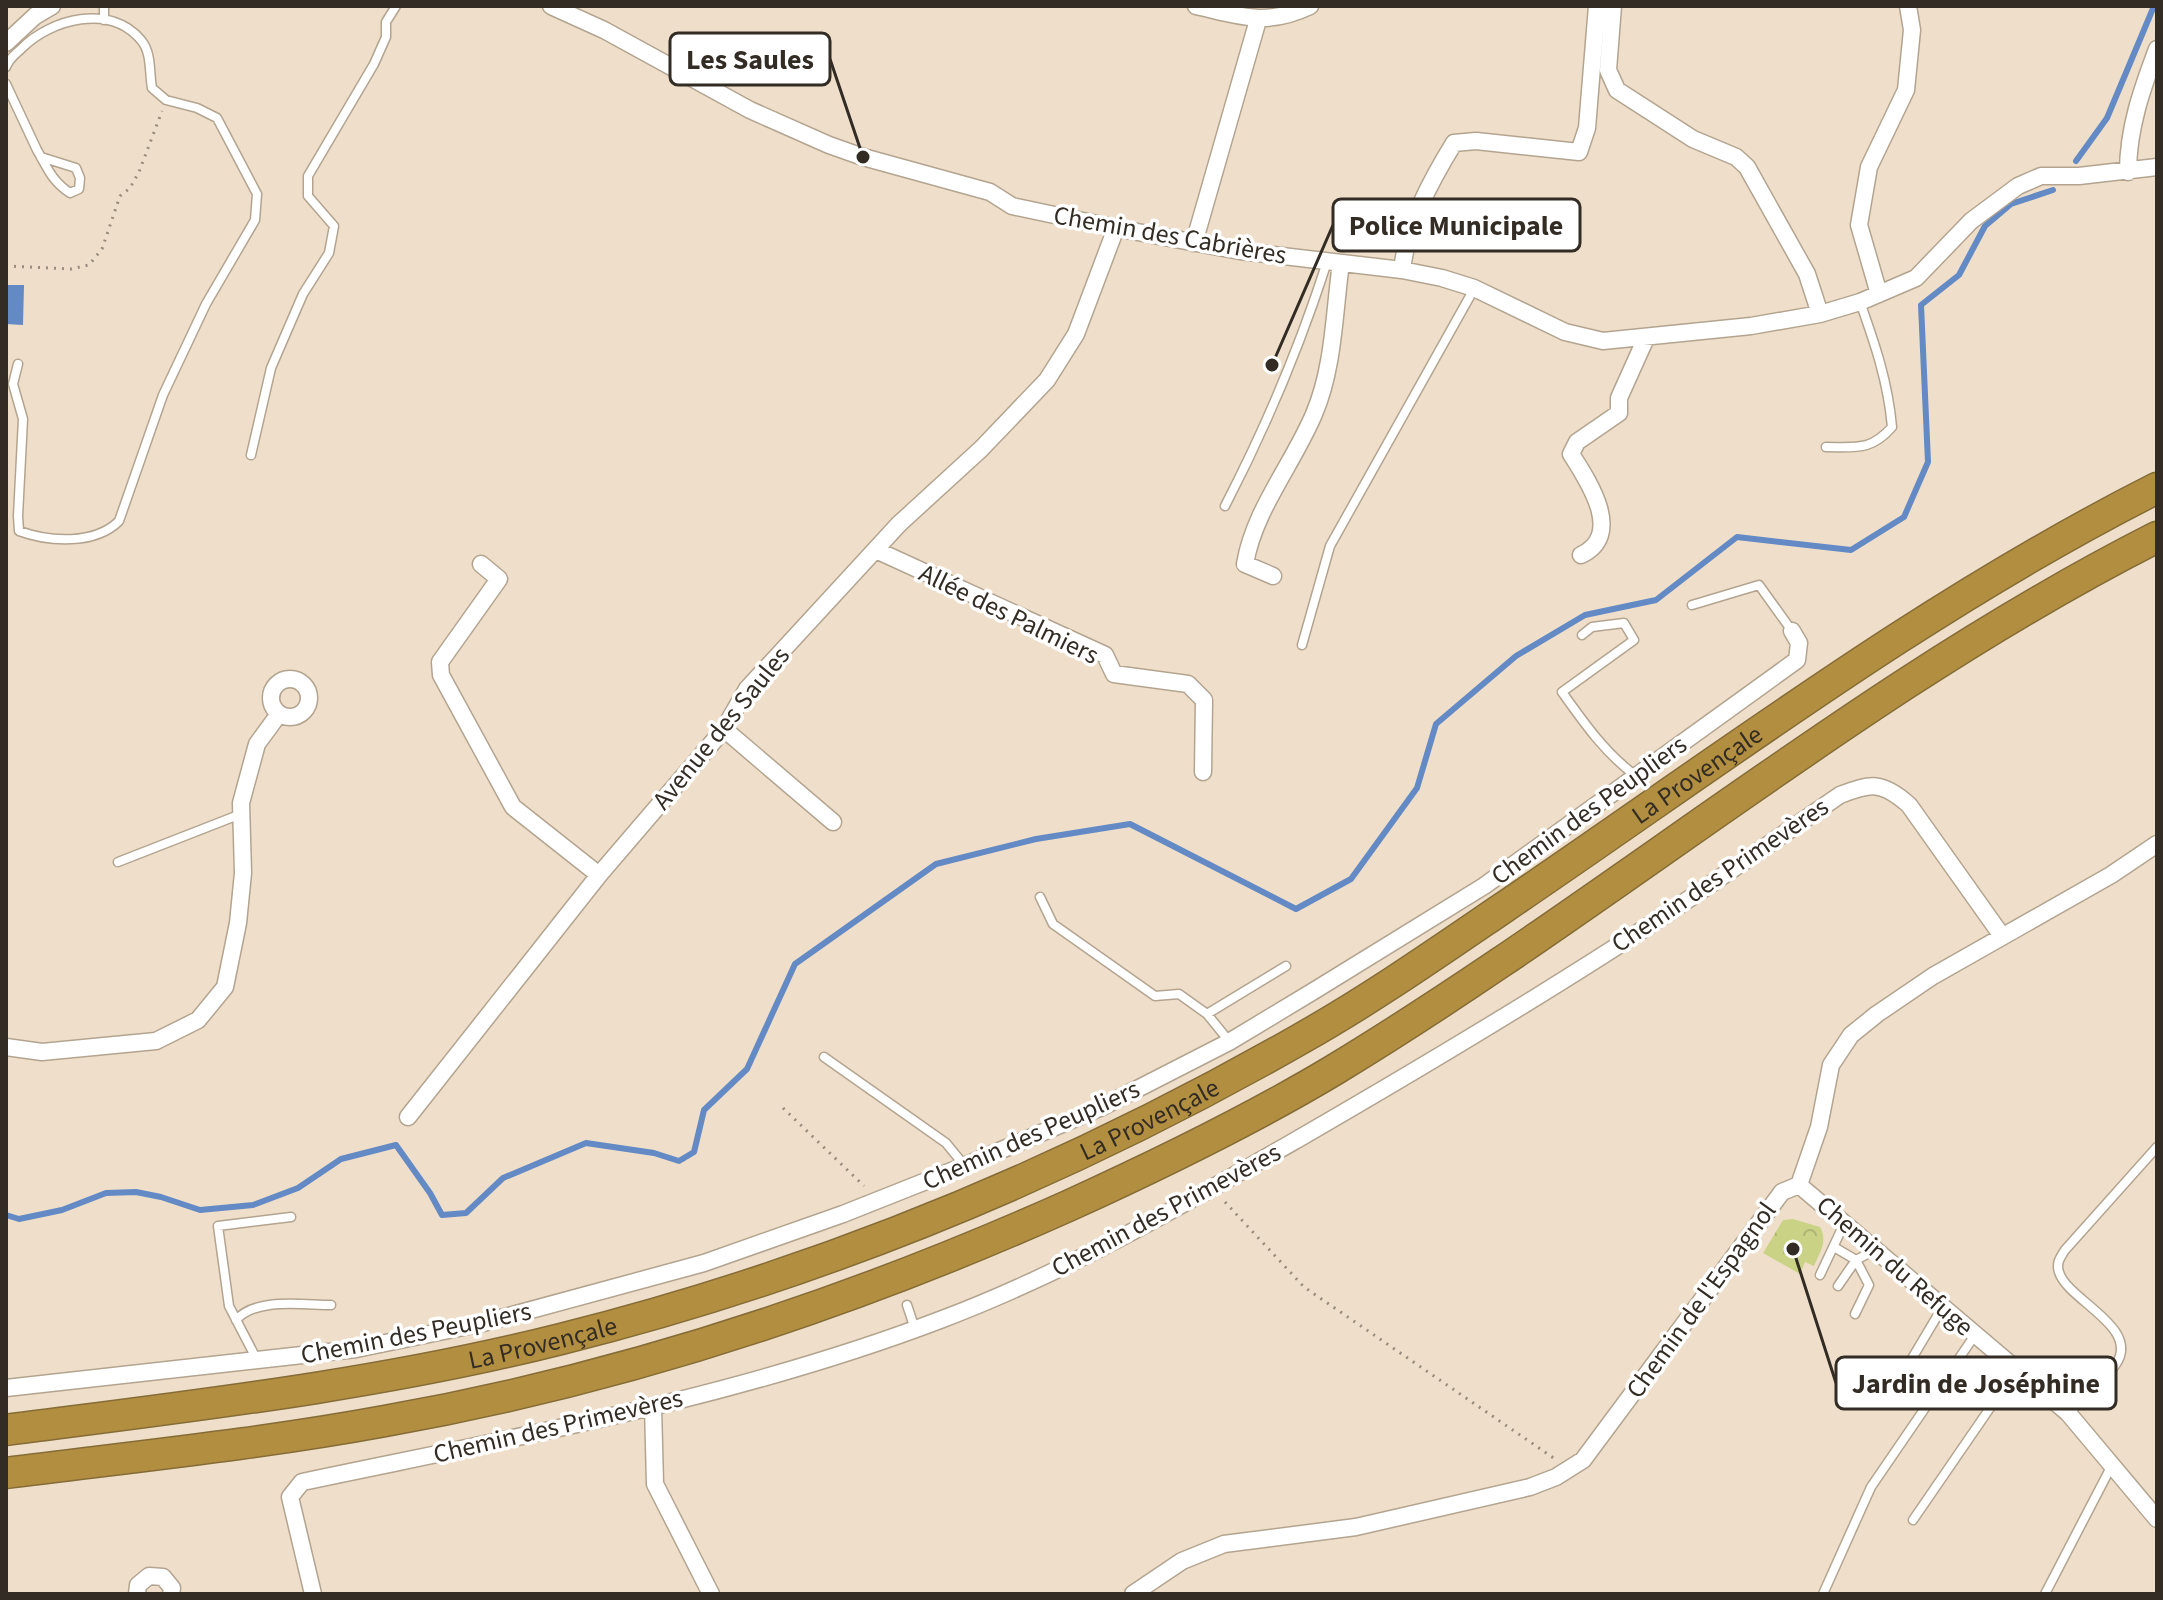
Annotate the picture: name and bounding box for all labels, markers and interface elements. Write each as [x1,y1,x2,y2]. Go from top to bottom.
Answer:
callout: Les Saules [670,33,830,85]
text: Les Saules [686,40,814,80]
street label: Chemin des Cabrières [1051,196,1289,274]
callout: Police Municipale [1333,199,1580,251]
text: Police Municipale [1349,206,1563,246]
street label: Allée des Palmiers [913,554,1105,674]
street label: Avenue des Saules [644,638,798,817]
street label: La Provençale [1624,716,1770,833]
street label: Chemin des Peupliers [1483,726,1695,894]
street label: Chemin des Primevères [1604,788,1836,962]
street label: La Provençale [1073,1069,1226,1170]
street label: Chemin des Peupliers [917,1070,1145,1199]
street label: Chemin des Primevères [1045,1134,1287,1286]
street label: Chemin du Refuge [1808,1187,1982,1345]
street label: Chemin de l'Espagnol [1617,1194,1785,1406]
street label: Chemin des Peupliers [298,1292,534,1373]
street label: La Provençale [465,1307,621,1378]
callout: Jardin de Joséphine [1836,1357,2116,1409]
text: Jardin de Joséphine [1852,1364,2100,1404]
street label: Chemin des Primevères [430,1379,686,1473]

